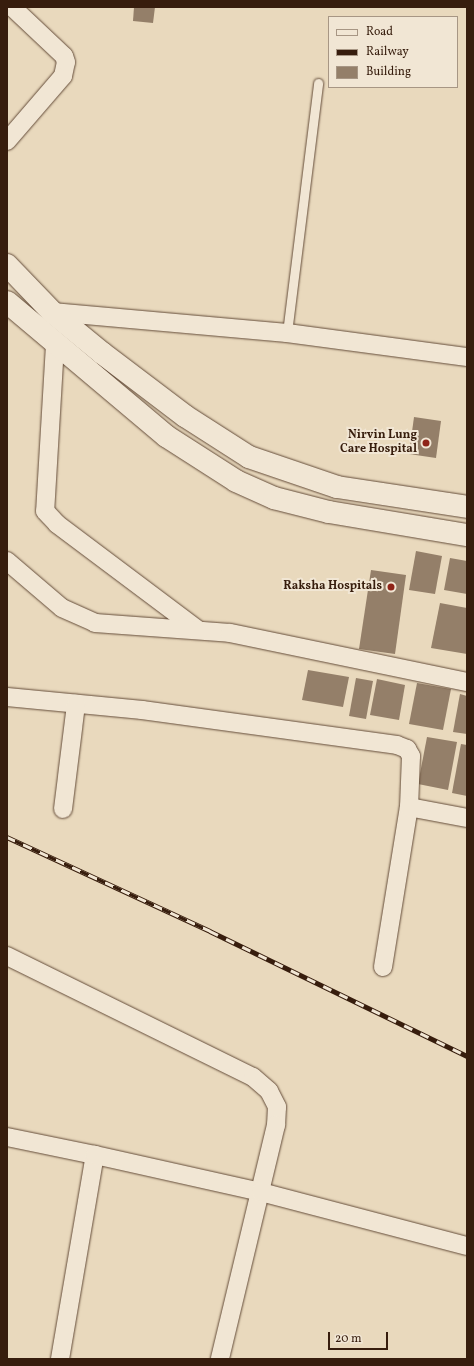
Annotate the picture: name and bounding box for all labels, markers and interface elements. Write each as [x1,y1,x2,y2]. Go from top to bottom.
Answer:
legend [328,16,458,88]
text: Road [366,24,393,40]
text: Railway [366,44,409,60]
text: Building [366,64,411,80]
place label: Nirvin Lung Care Hospital [340,429,417,457]
marker: Nirvin Lung Care Hospital [420,437,432,449]
place label: Raksha Hospitals [283,580,382,594]
marker: Raksha Hospitals [385,581,397,593]
scale bar [330,1324,390,1350]
text: 20 m [335,1331,362,1347]

